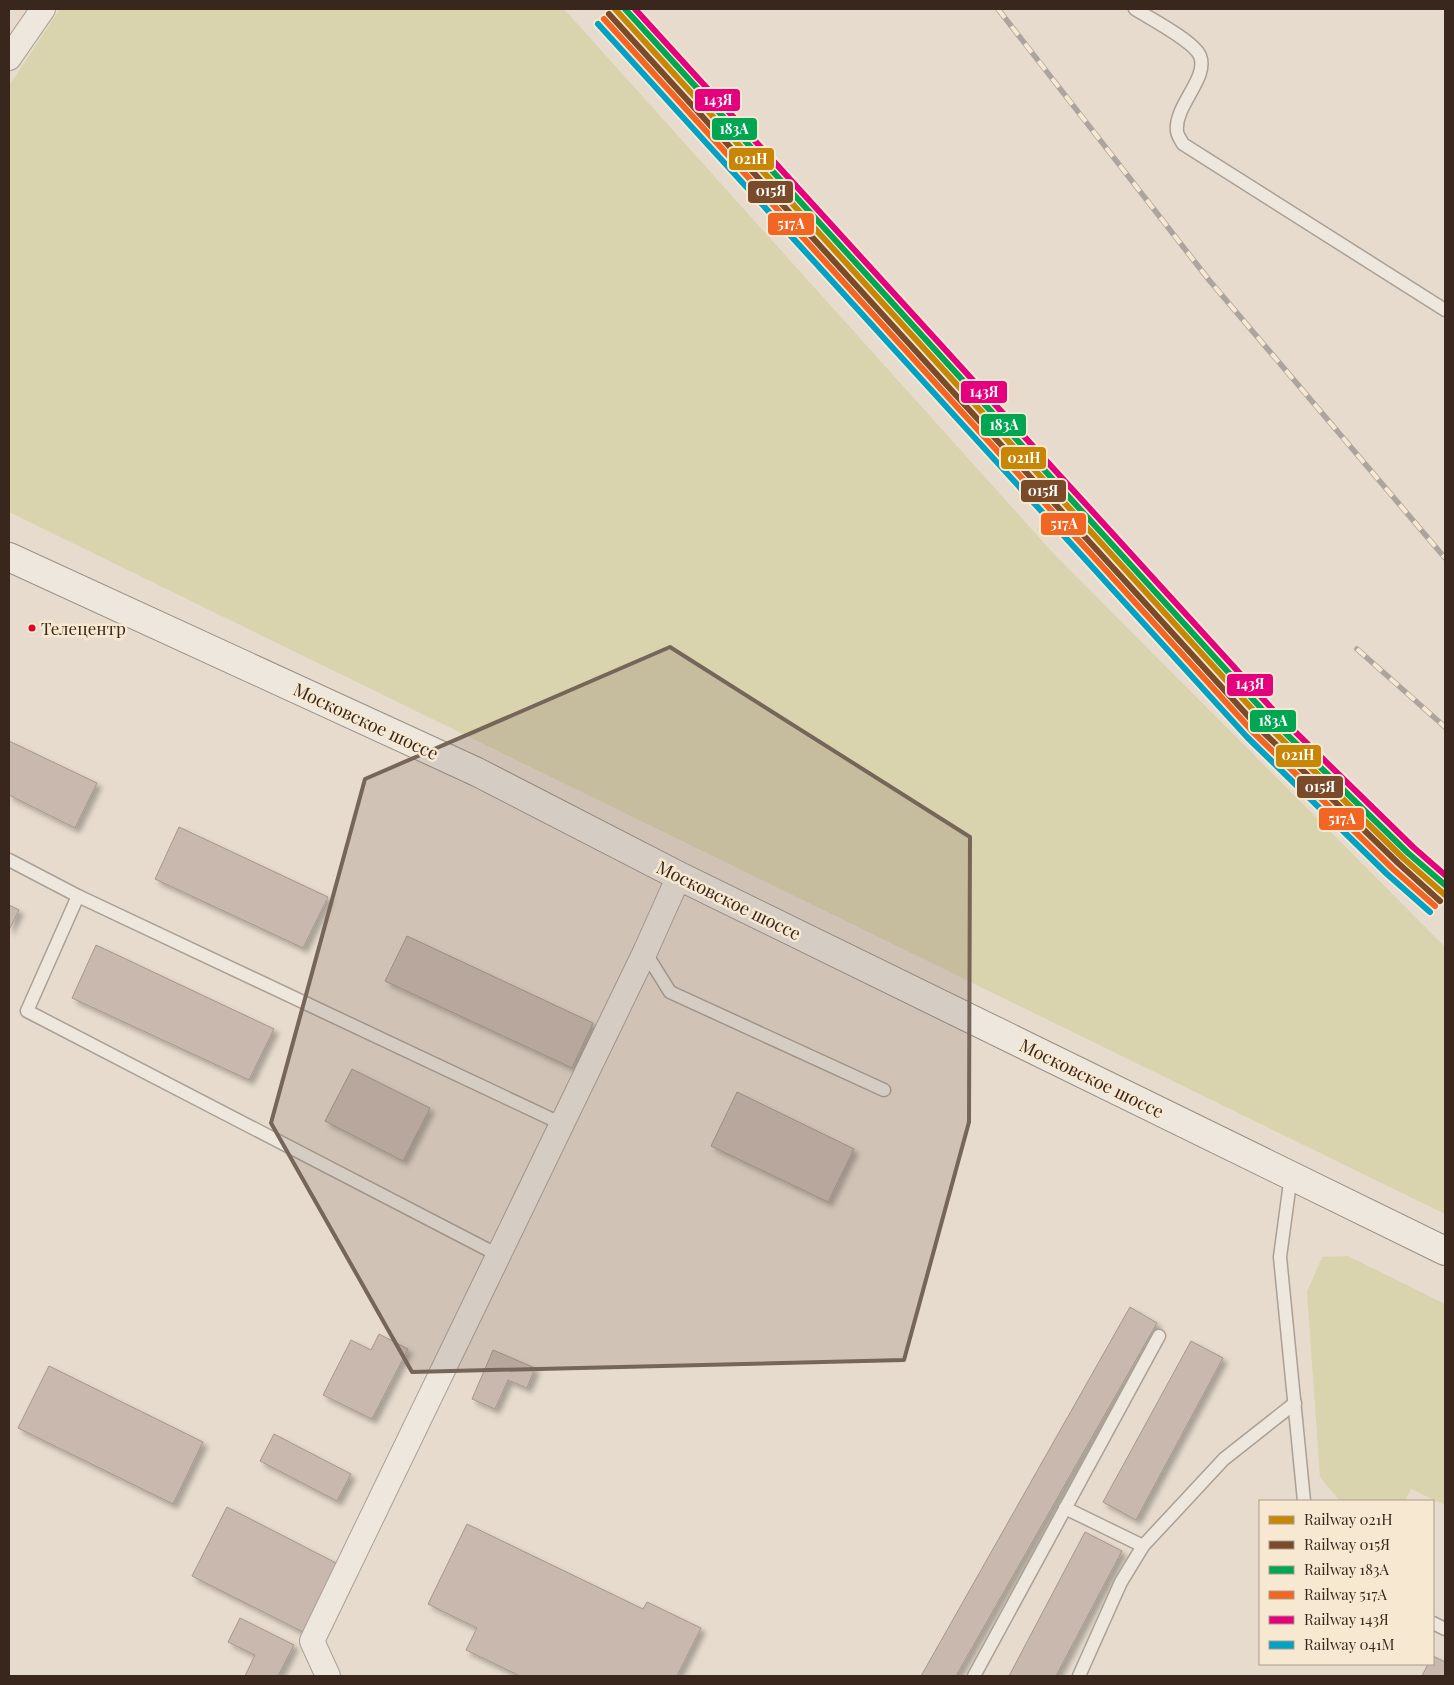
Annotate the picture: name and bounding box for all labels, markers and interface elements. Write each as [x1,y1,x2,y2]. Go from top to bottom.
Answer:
line badge: 143Я [694,88,741,112]
text: 143Я [703,90,733,109]
line badge: 183А [711,117,758,141]
text: 183А [719,119,749,138]
line badge: 021Н [728,147,775,171]
text: 021Н [735,149,767,168]
line badge: 015Я [747,180,794,204]
text: 015Я [756,181,786,200]
line badge: 517А [767,212,815,236]
text: 517А [777,214,805,233]
line badge: 143Я [960,380,1008,404]
text: 143Я [969,382,999,401]
line badge: 183А [980,413,1027,437]
text: 183А [989,415,1019,434]
line badge: 021Н [1000,446,1047,470]
text: 021Н [1008,448,1040,467]
line badge: 015Я [1020,479,1067,503]
text: 015Я [1028,481,1058,500]
line badge: 517А [1040,512,1087,536]
text: 517А [1050,514,1078,533]
place label: Телецентр [41,617,126,639]
marker: Телецентр [27,623,37,633]
line badge: 143Я [1226,673,1274,697]
text: 143Я [1235,674,1265,693]
street label: Московское шоссе [290,677,442,765]
line badge: 183А [1249,709,1297,733]
text: 183А [1258,711,1288,730]
line badge: 021Н [1275,744,1322,768]
text: 021Н [1282,745,1314,764]
line badge: 015Я [1296,775,1344,799]
text: 015Я [1305,777,1335,796]
line badge: 517А [1318,807,1365,831]
text: 517А [1328,809,1356,828]
street label: Московское шоссе [653,855,805,945]
street label: Московское шоссе [1016,1033,1168,1123]
legend [1259,1500,1434,1665]
text: Railway 021Н [1304,1509,1393,1529]
text: Railway 015Я [1304,1534,1390,1554]
text: Railway 183А [1304,1559,1390,1579]
text: Railway 517А [1304,1584,1387,1604]
text: Railway 143Я [1304,1609,1389,1629]
text: Railway 041М [1304,1634,1395,1654]

